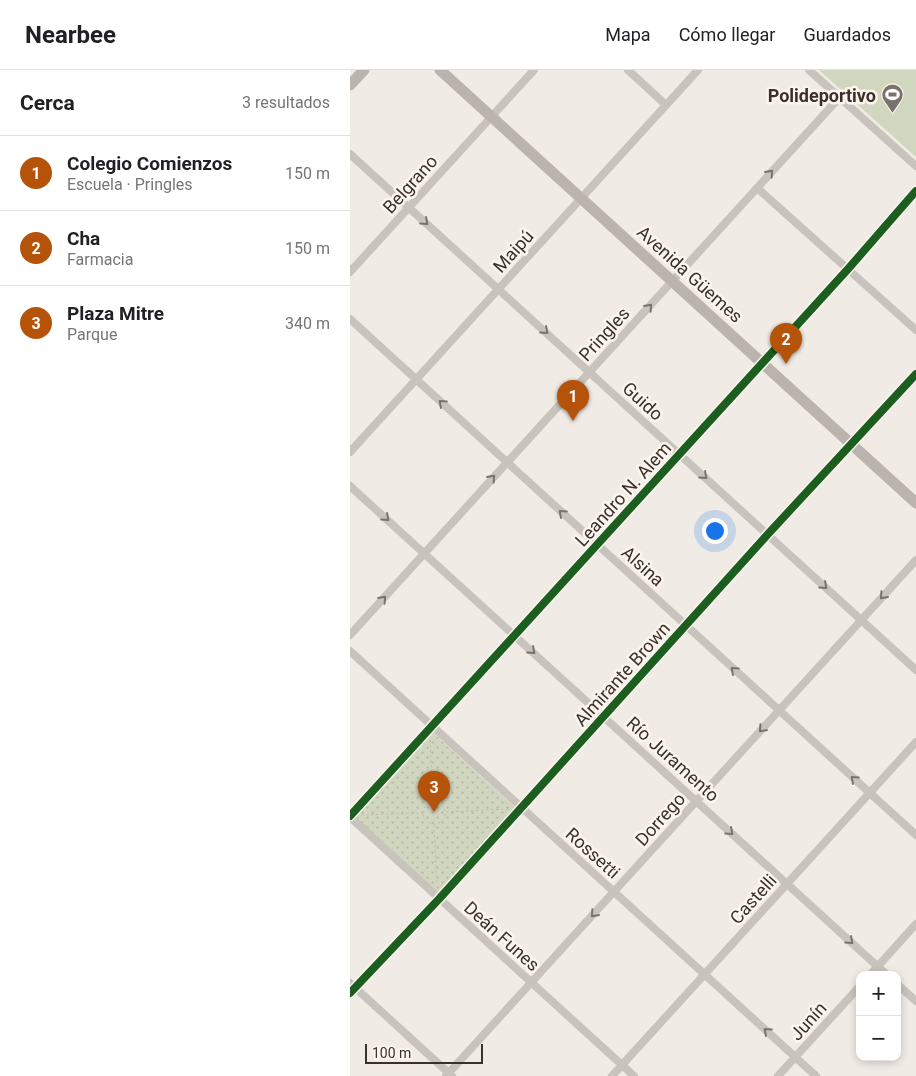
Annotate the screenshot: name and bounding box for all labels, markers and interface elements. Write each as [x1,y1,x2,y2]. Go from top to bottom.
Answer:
text: Nearbee [25,21,116,49]
text: Mapa [605,24,651,45]
text: Cómo llegar [679,24,775,45]
text: Guardados [803,24,891,45]
sports icon: Polideportivo [880,83,904,114]
place label: Polideportivo [768,85,876,106]
text: Cerca [20,91,75,115]
text: 3 resultados [242,93,330,112]
street label: Belgrano [378,151,442,217]
text: Colegio Comienzos [67,152,232,175]
text: 1 [31,164,41,183]
text: 150 m [285,164,330,183]
one-way arrow [764,170,773,179]
text: Escuela · Pringles [67,175,193,194]
one-way arrow [419,216,428,225]
street label: Avenida Güemes [633,221,747,327]
street label: Maipú [488,225,538,277]
text: Cha [67,227,100,250]
text: 2 [31,239,41,258]
text: 150 m [285,239,330,258]
text: Farmacia [67,250,133,269]
text: Plaza Mitre [67,302,164,325]
street label: Pringles [574,303,634,365]
one-way arrow [643,303,652,312]
text: 3 [31,314,41,333]
text: 340 m [285,314,330,333]
pin: 2 [770,323,802,364]
text: Parque [67,325,117,344]
one-way arrow [539,325,548,334]
street label: Guido [619,377,667,425]
pin: 1 [557,380,589,421]
one-way arrow [439,400,448,409]
street label: Leandro N. Alem [571,437,675,551]
one-way arrow [698,470,707,479]
one-way arrow [486,475,495,484]
one-way arrow [559,510,568,519]
one-way arrow [380,512,389,521]
your location [702,518,728,544]
street label: Alsina [618,542,668,590]
one-way arrow [818,580,827,589]
one-way arrow [880,590,889,599]
one-way arrow [377,595,386,604]
street label: Almirante Brown [570,618,674,730]
one-way arrow [527,645,536,654]
one-way arrow [730,666,739,675]
street label: Río Juramento [623,712,723,806]
one-way arrow [759,723,768,732]
pin: 3 [418,771,450,812]
one-way arrow [851,776,860,785]
street label: Dorrego [631,788,689,850]
street label: Rossetti [562,823,624,883]
one-way arrow [724,826,733,835]
street label: Castelli [725,870,781,928]
street label: Deán Funes [460,897,544,975]
one-way arrow [591,908,600,917]
one-way arrow [844,935,853,944]
map controls [856,971,901,1061]
button: + [856,971,901,1016]
street label: Junín [785,998,831,1044]
button: − [856,1016,901,1061]
one-way arrow [764,1028,773,1037]
scale bar [365,1041,482,1064]
text: 100 m [372,1045,411,1061]

